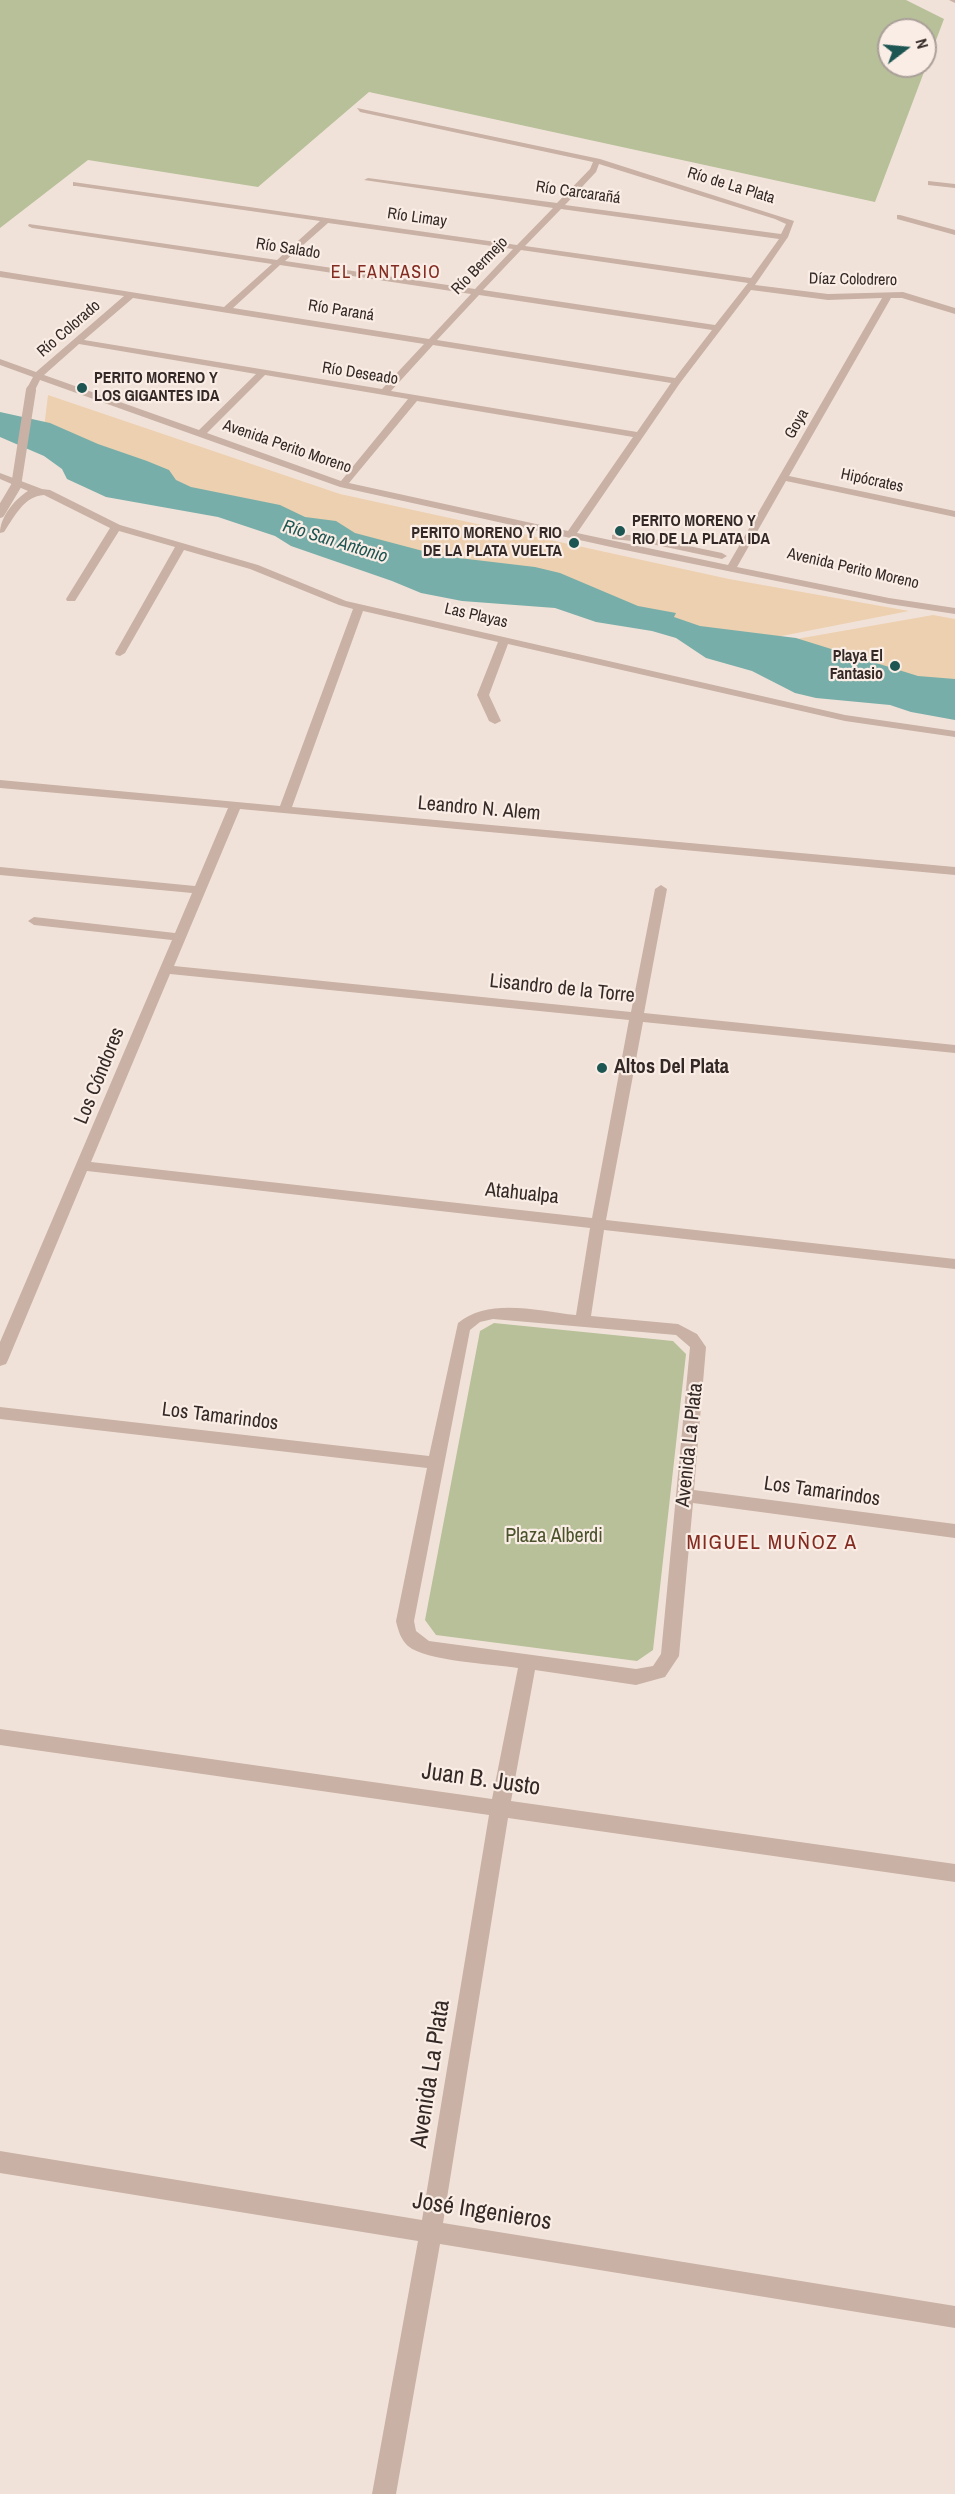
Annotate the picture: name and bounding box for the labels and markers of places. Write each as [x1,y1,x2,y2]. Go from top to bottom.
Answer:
place label: PERITO MORENO Y LOS GIGANTES IDA [94,369,219,407]
marker: PERITO MORENO Y LOS GIGANTES IDA [75,381,89,395]
place label: PERITO MORENO Y RIO DE LA PLATA IDA [632,512,770,550]
place label: PERITO MORENO Y RIO DE LA PLATA VUELTA [411,524,562,562]
marker: PERITO MORENO Y RIO DE LA PLATA IDA [613,524,627,538]
marker: PERITO MORENO Y RIO DE LA PLATA VUELTA [567,536,581,550]
place label: Playa El Fantasio [830,647,883,685]
marker: Playa El Fantasio [888,659,902,673]
place label: Altos Del Plata [614,1056,729,1080]
marker: Altos Del Plata [595,1061,609,1075]

